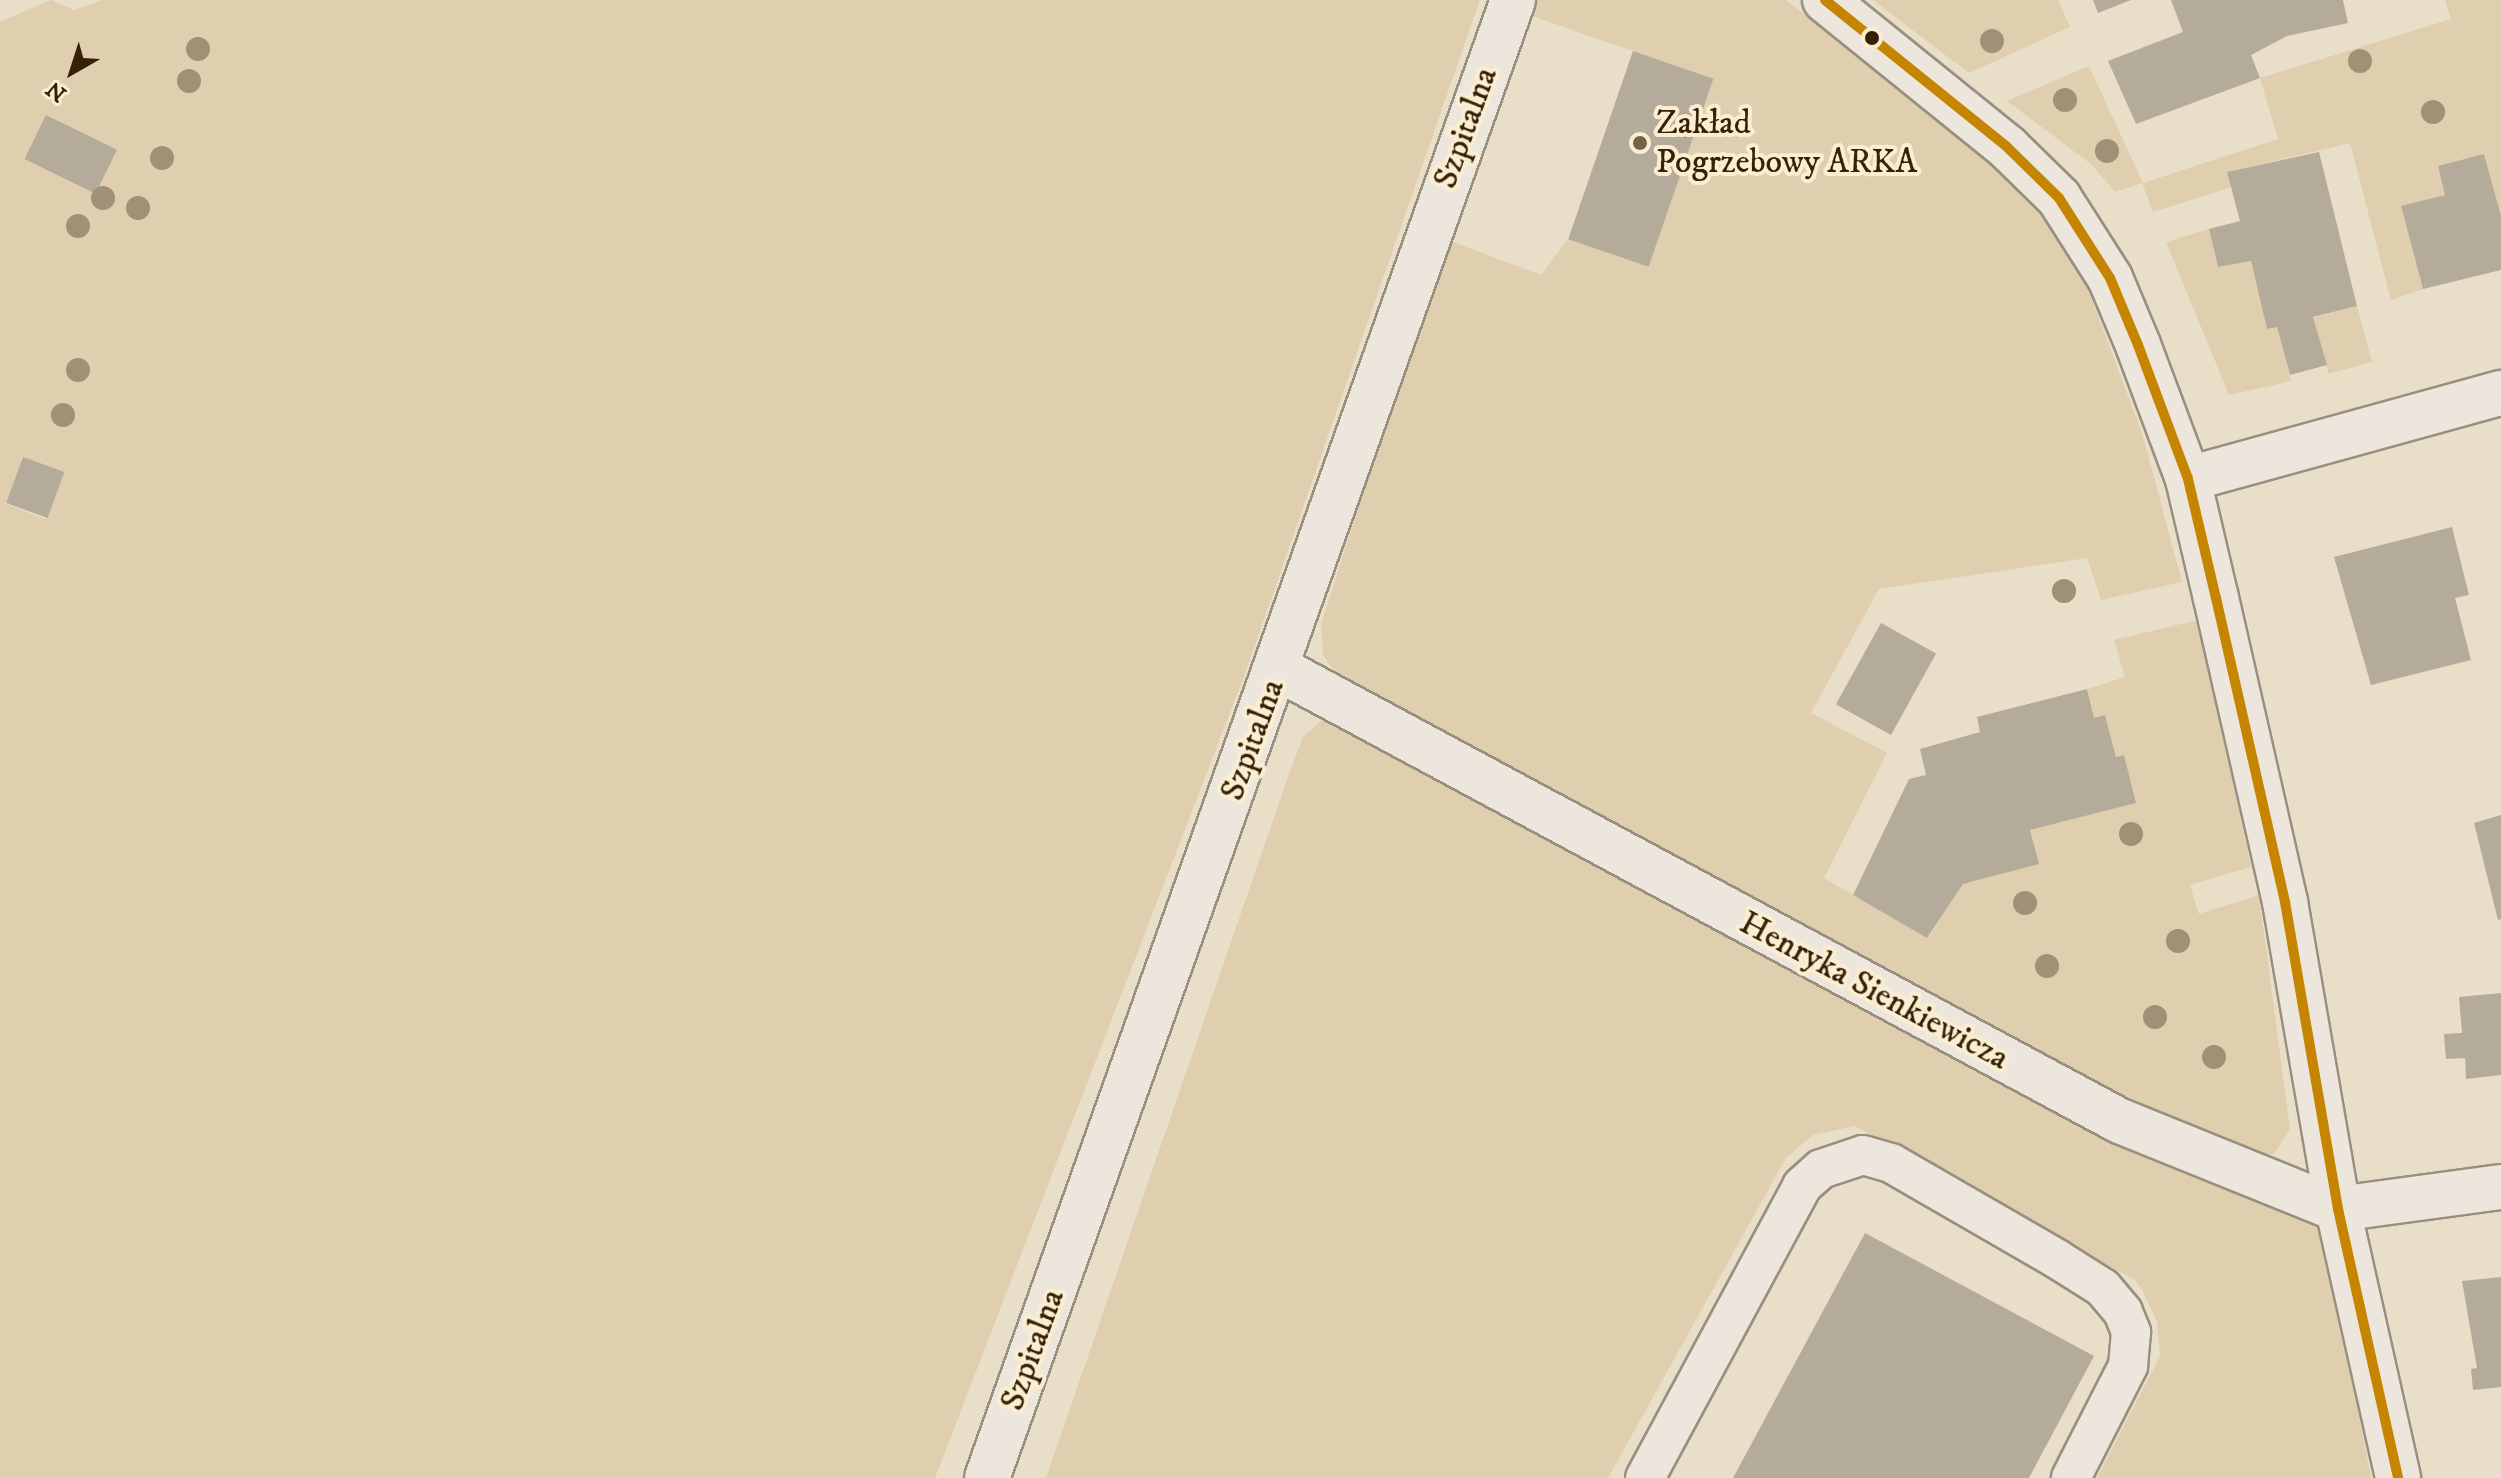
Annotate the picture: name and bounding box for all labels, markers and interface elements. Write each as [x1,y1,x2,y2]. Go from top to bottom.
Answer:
unlabelled marker [1864,30,1880,46]
north arrow [32,32,112,112]
street label: Szpitalna [1425,62,1507,194]
text: N [41,75,72,107]
place label: Zakład Pogrzebowy ARKA [1656,103,1917,182]
marker: Zakład Pogrzebowy ARKA [1631,134,1649,152]
street label: Szpitalna [1212,674,1294,806]
street label: Henryka Sienkiewicza [1732,903,2016,1079]
street label: Szpitalna [992,1284,1074,1416]

